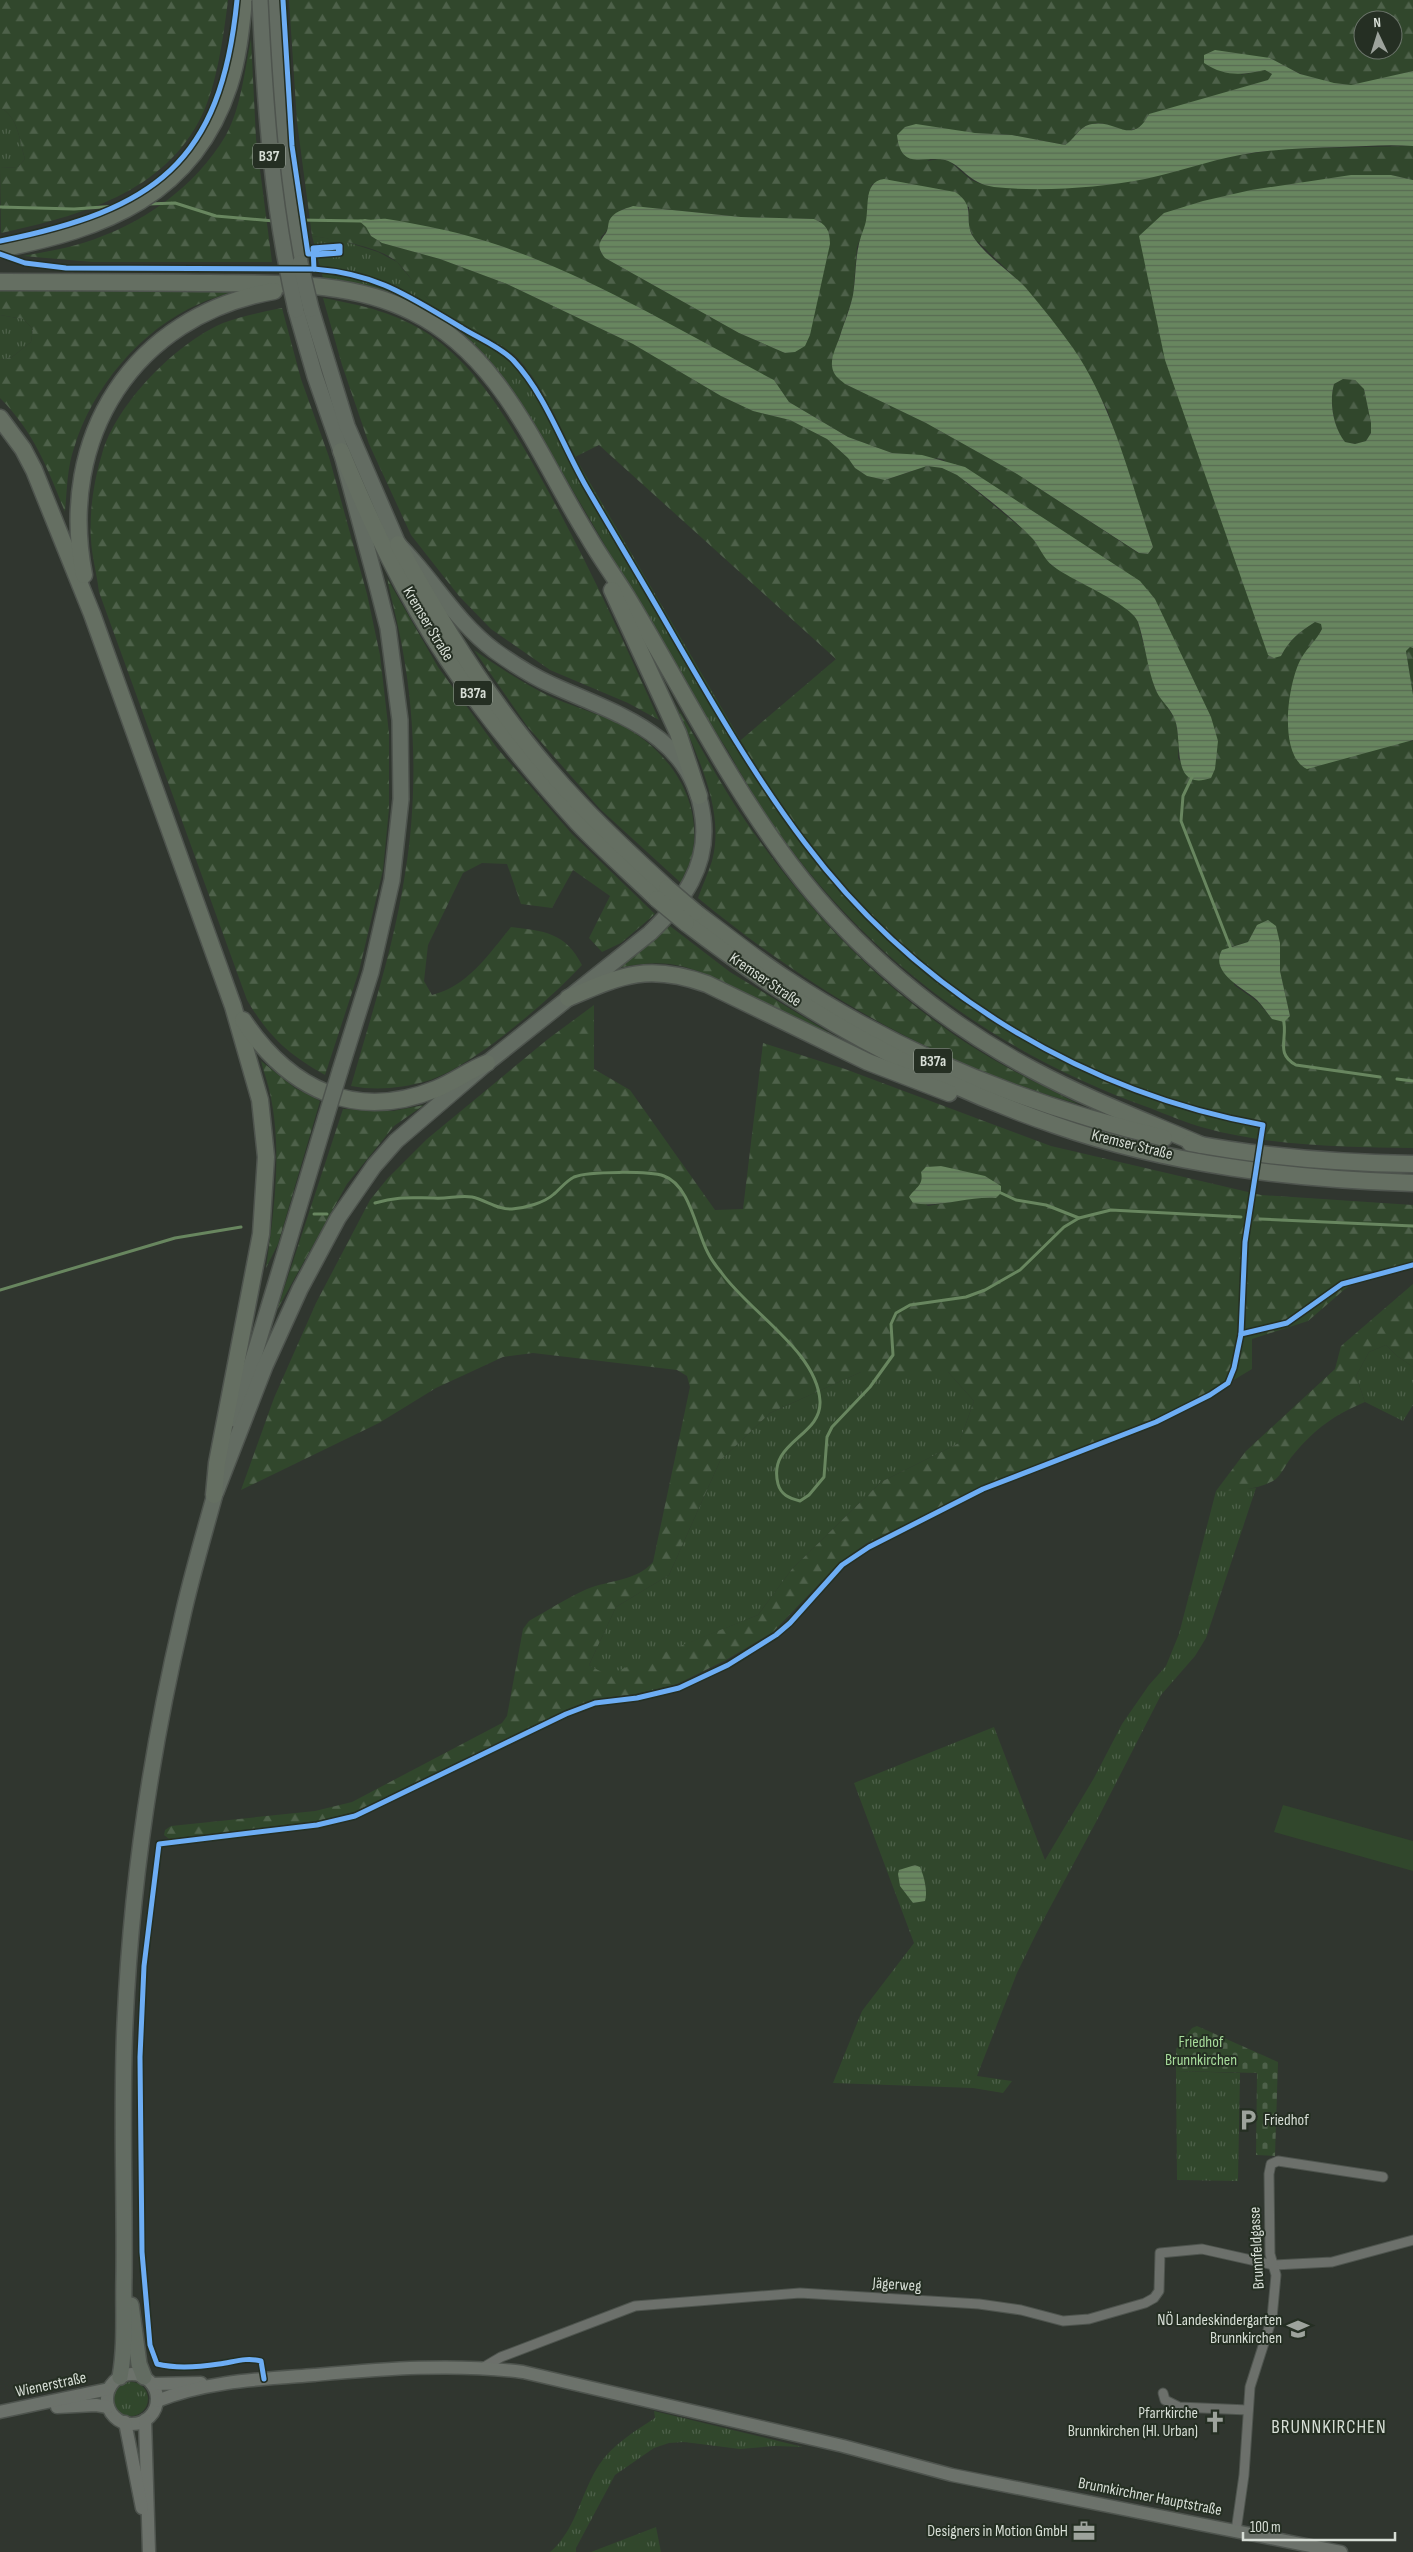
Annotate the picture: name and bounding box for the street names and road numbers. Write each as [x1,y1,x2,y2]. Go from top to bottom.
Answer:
road number: B37 [253,144,285,168]
street label: Kremser Straße [399,584,457,664]
road number: B37a [454,680,492,706]
street label: Kremser Straße [725,949,805,1011]
road number: B37a [914,1048,952,1074]
street label: Kremser Straße [1089,1126,1175,1164]
street label: Brunnfeldgasse [1245,2206,1269,2290]
street label: Jägerweg [871,2274,922,2296]
street label: Wienerstraße [14,2368,88,2402]
street label: Brunnkirchner Hauptstraße [1077,2474,1223,2520]

